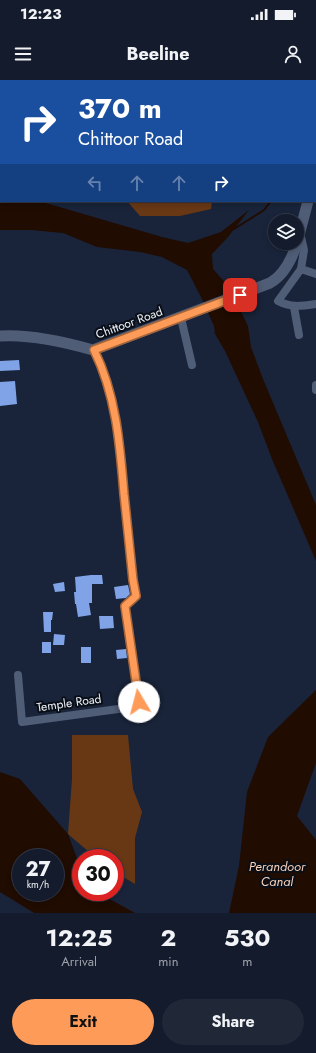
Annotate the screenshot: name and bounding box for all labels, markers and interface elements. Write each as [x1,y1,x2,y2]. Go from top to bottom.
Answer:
text: 12:23 [20,3,61,25]
text: Beeline [126,41,190,67]
icon: menu [12,43,34,65]
icon: person [282,43,304,65]
text: 370 m [78,88,162,129]
icon: right [12,96,64,148]
text: Chittoor Road [78,126,183,152]
icon: left [84,172,106,194]
icon: ahead [126,172,148,194]
icon: ahead [168,172,190,194]
icon: right [210,172,232,194]
map controls [268,214,304,250]
button: layers [268,214,304,250]
pin [223,278,257,312]
icon: arrive [229,284,251,306]
street label: Chittoor Road [93,303,165,343]
position arrow [118,681,160,723]
street label: Temple Road [35,690,103,716]
speed limit sign: 30 [72,849,124,901]
text: 27 [25,855,51,884]
water label: Perandoor Canal [249,857,306,891]
text: km/h [27,877,49,892]
text: 12:25 [46,920,113,955]
text: 2 [160,920,176,955]
text: 530 [224,920,270,955]
text: Arrival [61,952,97,971]
text: min [158,952,179,971]
text: m [242,952,252,971]
button: Exit [12,999,154,1045]
button: Share [162,999,304,1045]

